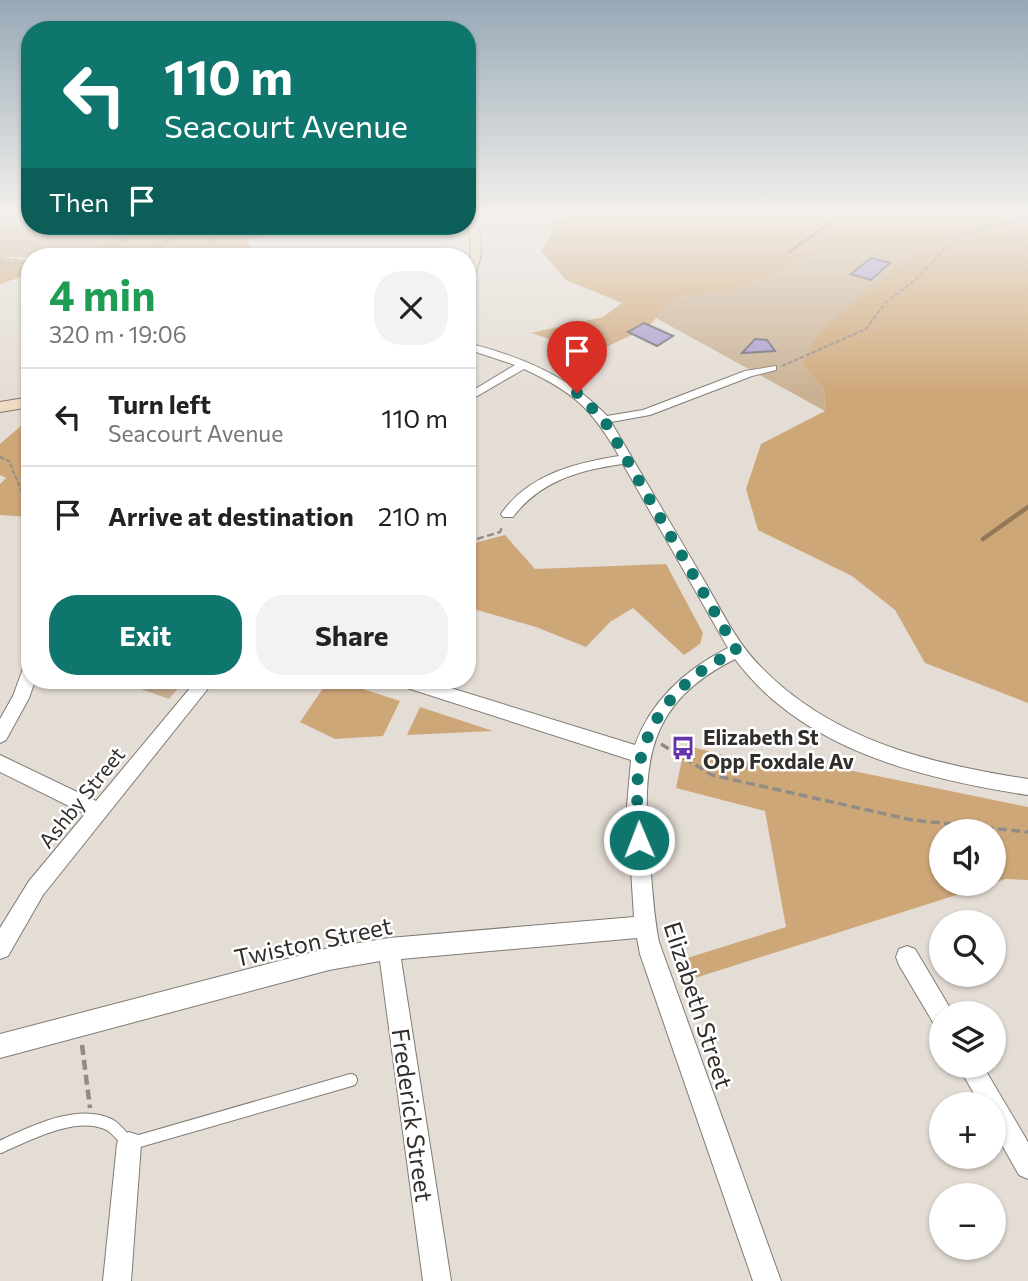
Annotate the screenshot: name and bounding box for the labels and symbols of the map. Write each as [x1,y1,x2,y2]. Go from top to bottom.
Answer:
pin [547,321,607,393]
place label: Elizabeth St Opp Foxdale Av [703,724,855,773]
bus stop icon: Elizabeth St Opp Foxdale Av [669,734,697,762]
street label: Ashby Street [33,742,129,852]
position arrow [602,803,676,877]
street label: Twiston Street [232,910,395,972]
street label: Elizabeth Street [658,918,740,1092]
street label: Frederick Street [386,1026,440,1204]

